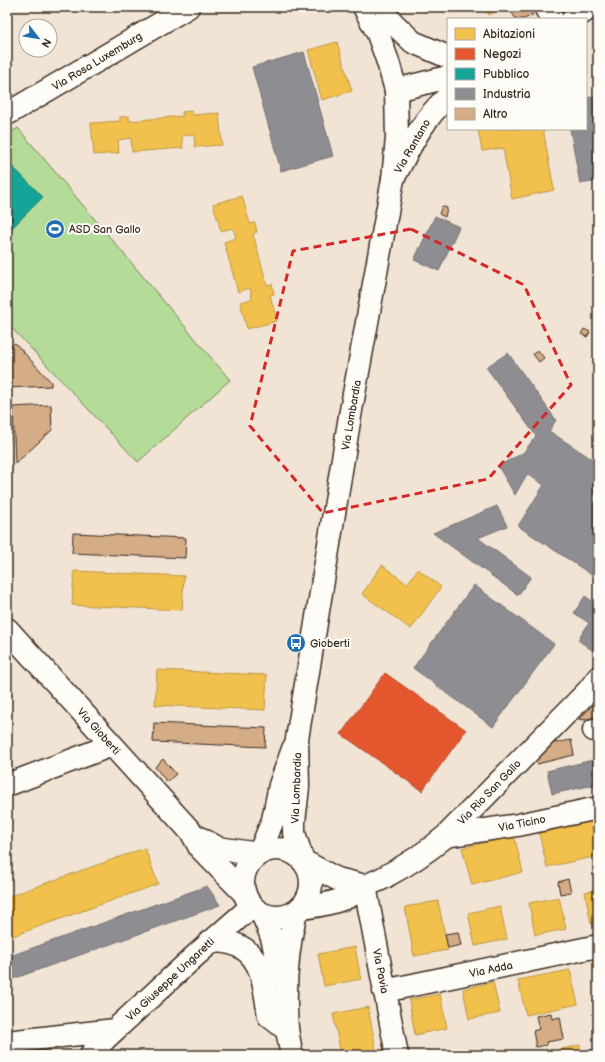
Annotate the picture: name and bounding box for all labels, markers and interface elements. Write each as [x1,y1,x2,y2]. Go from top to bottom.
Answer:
north arrow [18,18,58,58]
legend [447,18,587,130]
text: Abitazioni [483,27,535,42]
street label: Via Rosa Luxemburg [50,29,145,93]
text: N [38,36,54,50]
text: Negozi [483,47,522,62]
text: Pubblico [483,67,530,82]
text: Industria [483,87,531,102]
text: Altro [483,107,508,122]
street label: Via Rantano [392,117,433,176]
sports icon: ASD San Gallo [44,218,66,240]
place label: ASD San Gallo [69,223,141,236]
street label: Via Lombardia [339,379,364,451]
bus stop icon: Gioberti [285,632,307,654]
place label: Gioberti [310,637,350,650]
street label: Via Gioberti [74,705,123,757]
street label: Via Lombardia [289,752,304,824]
street label: Via Rio San Gallo [455,757,524,828]
street label: Via Ticino [497,813,547,834]
street label: Via Giuseppe Ungaretti [123,935,217,1024]
street label: Via Pavia [370,948,391,995]
street label: Via Adda [468,959,514,980]

